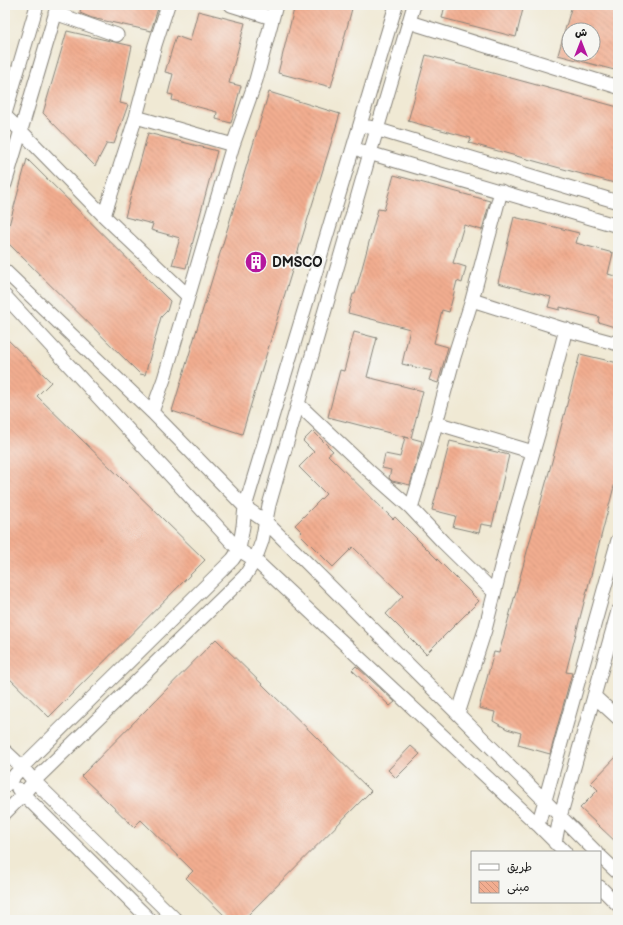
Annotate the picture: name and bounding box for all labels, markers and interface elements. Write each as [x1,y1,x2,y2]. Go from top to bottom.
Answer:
north arrow [561,22,601,62]
text: ش [575,26,587,39]
building icon: DMSCO [243,249,269,275]
place label: DMSCO [272,254,322,271]
legend [471,851,601,903]
text: طريق [507,860,532,875]
text: مبنى [507,880,530,895]

